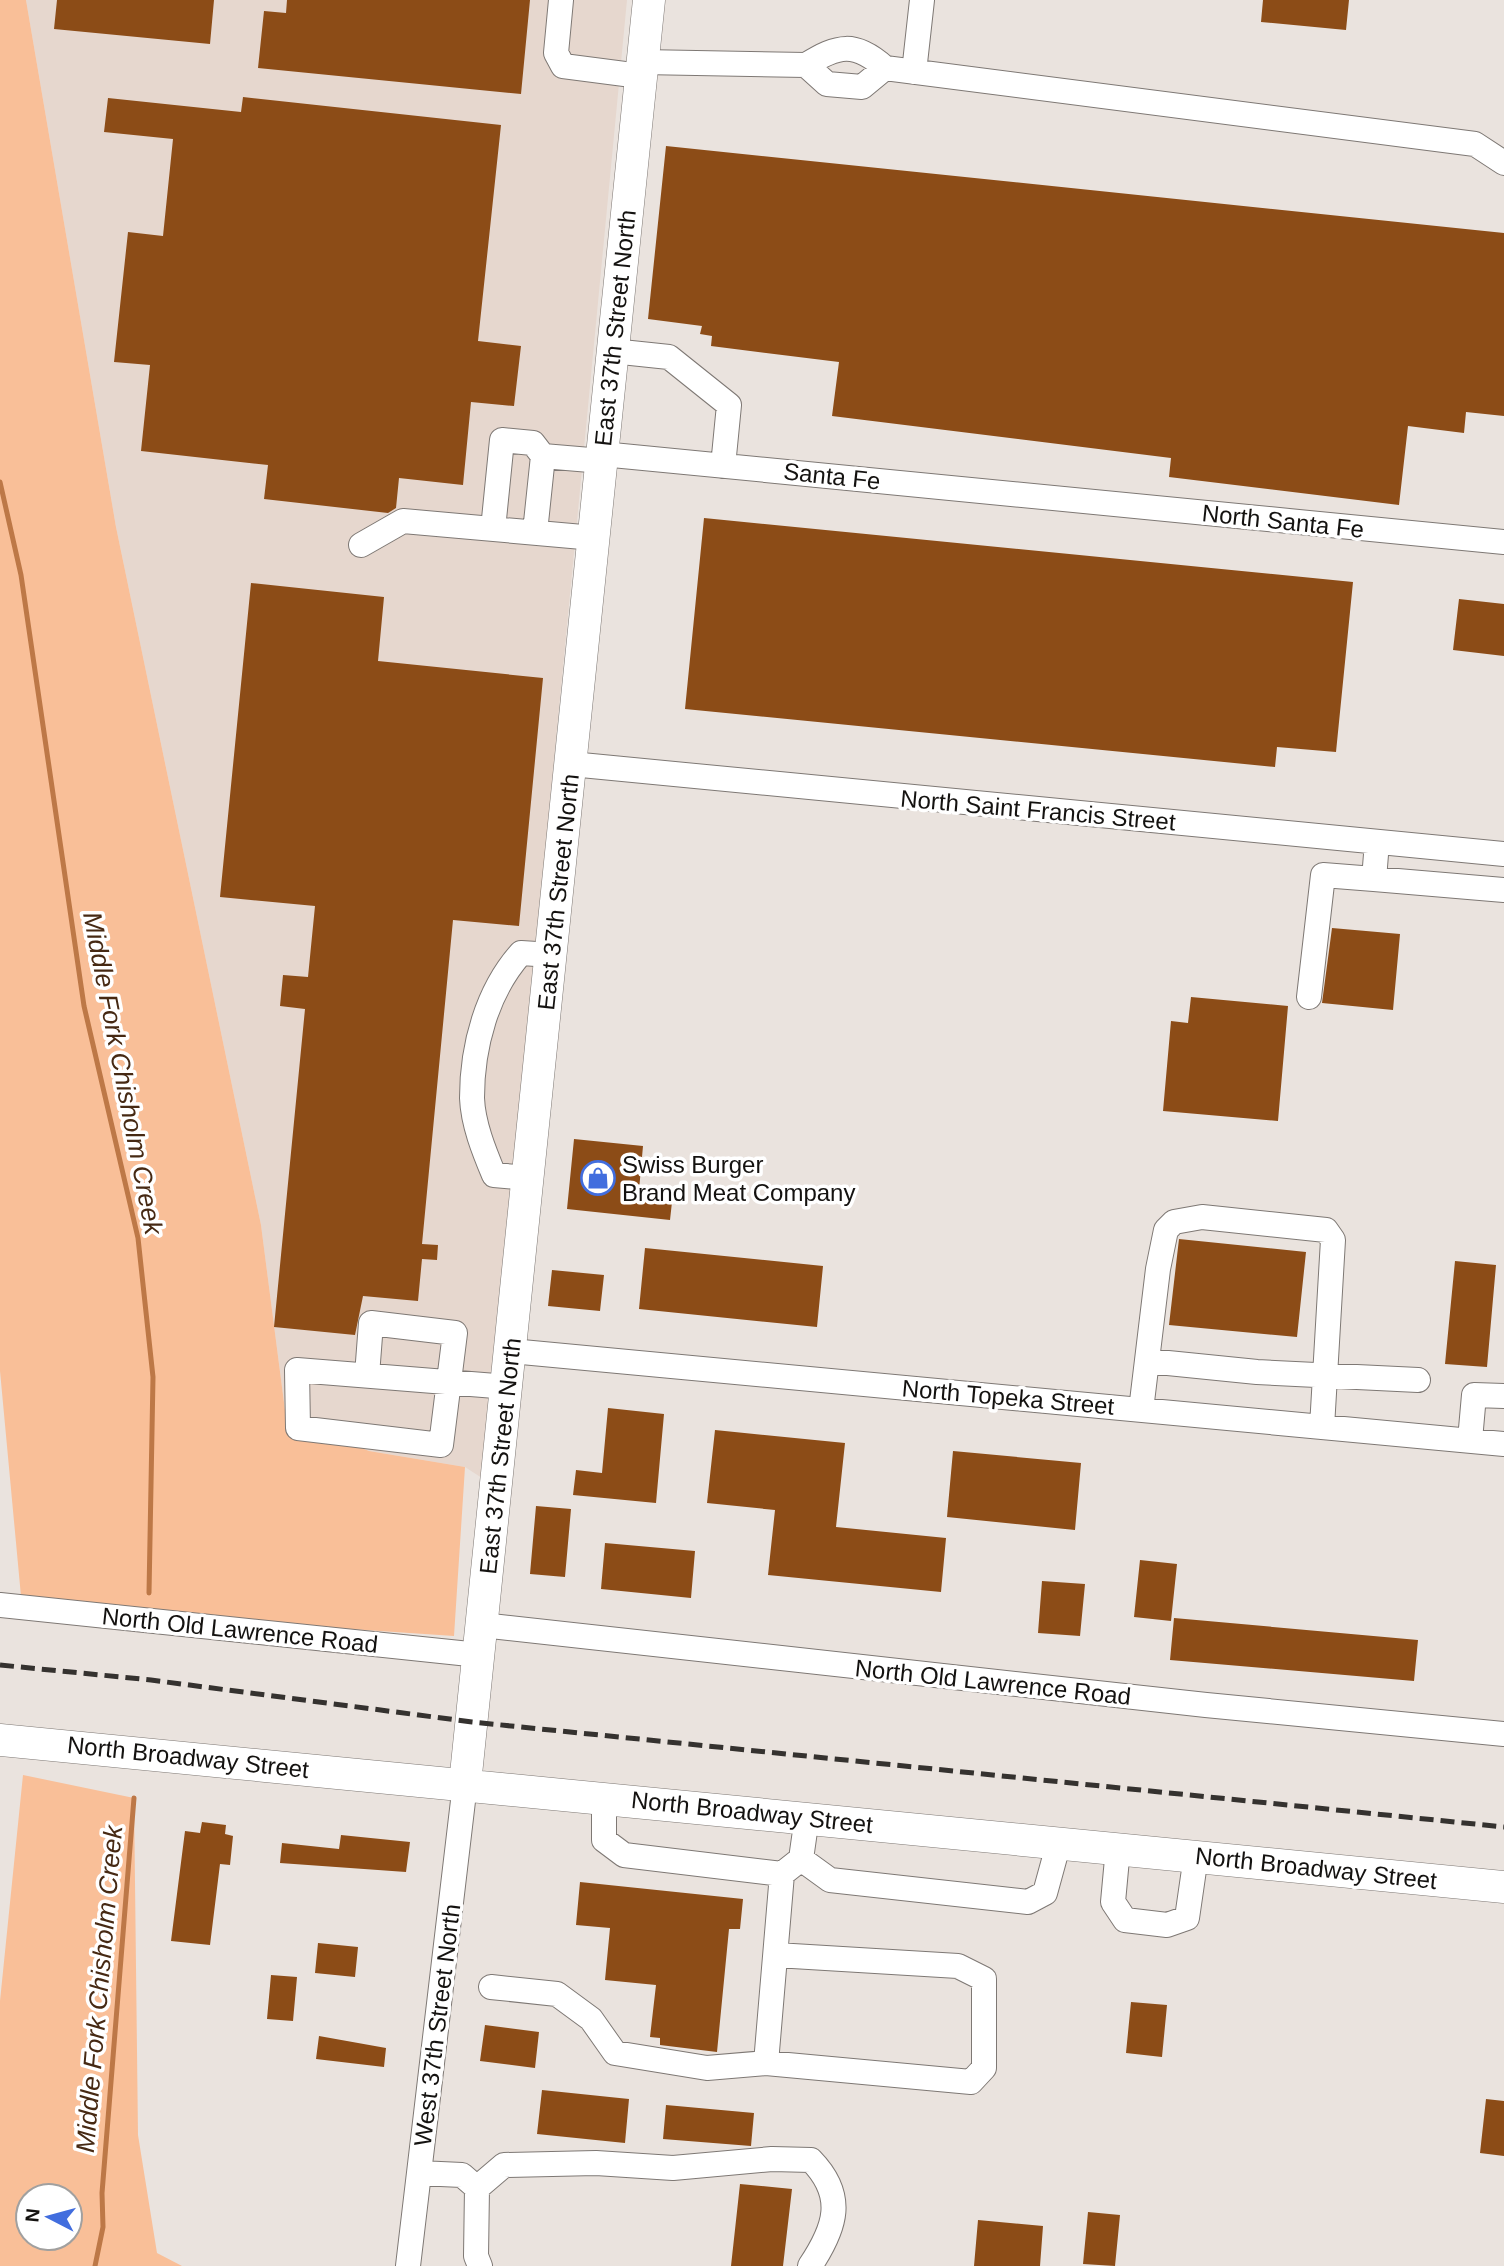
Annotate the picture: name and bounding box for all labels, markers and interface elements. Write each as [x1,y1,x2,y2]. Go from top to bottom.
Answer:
street label: East 37th Street North [589,209,641,447]
street label: Santa Fe [782,457,882,495]
street label: North Santa Fe [1201,499,1365,543]
street label: East 37th Street North [532,773,584,1011]
street label: North Saint Francis Street [899,785,1177,836]
water label: Middle Fork Chisholm Creek [77,909,169,1239]
place label: Swiss Burger Brand Meat Company [622,1151,855,1206]
shop icon: Swiss Burger Brand Meat Company [579,1159,617,1197]
street label: East 37th Street North [474,1337,526,1575]
street label: North Topeka Street [901,1374,1116,1420]
street label: North Old Lawrence Road [101,1602,379,1658]
street label: North Old Lawrence Road [854,1654,1132,1710]
street label: North Broadway Street [66,1731,310,1783]
street label: North Broadway Street [630,1786,874,1838]
water label: Middle Fork Chisholm Creek [70,1822,128,2154]
street label: North Broadway Street [1194,1842,1438,1894]
street label: West 37th Street North [409,1902,465,2148]
north arrow [14,2182,84,2252]
text: N [21,2207,44,2223]

